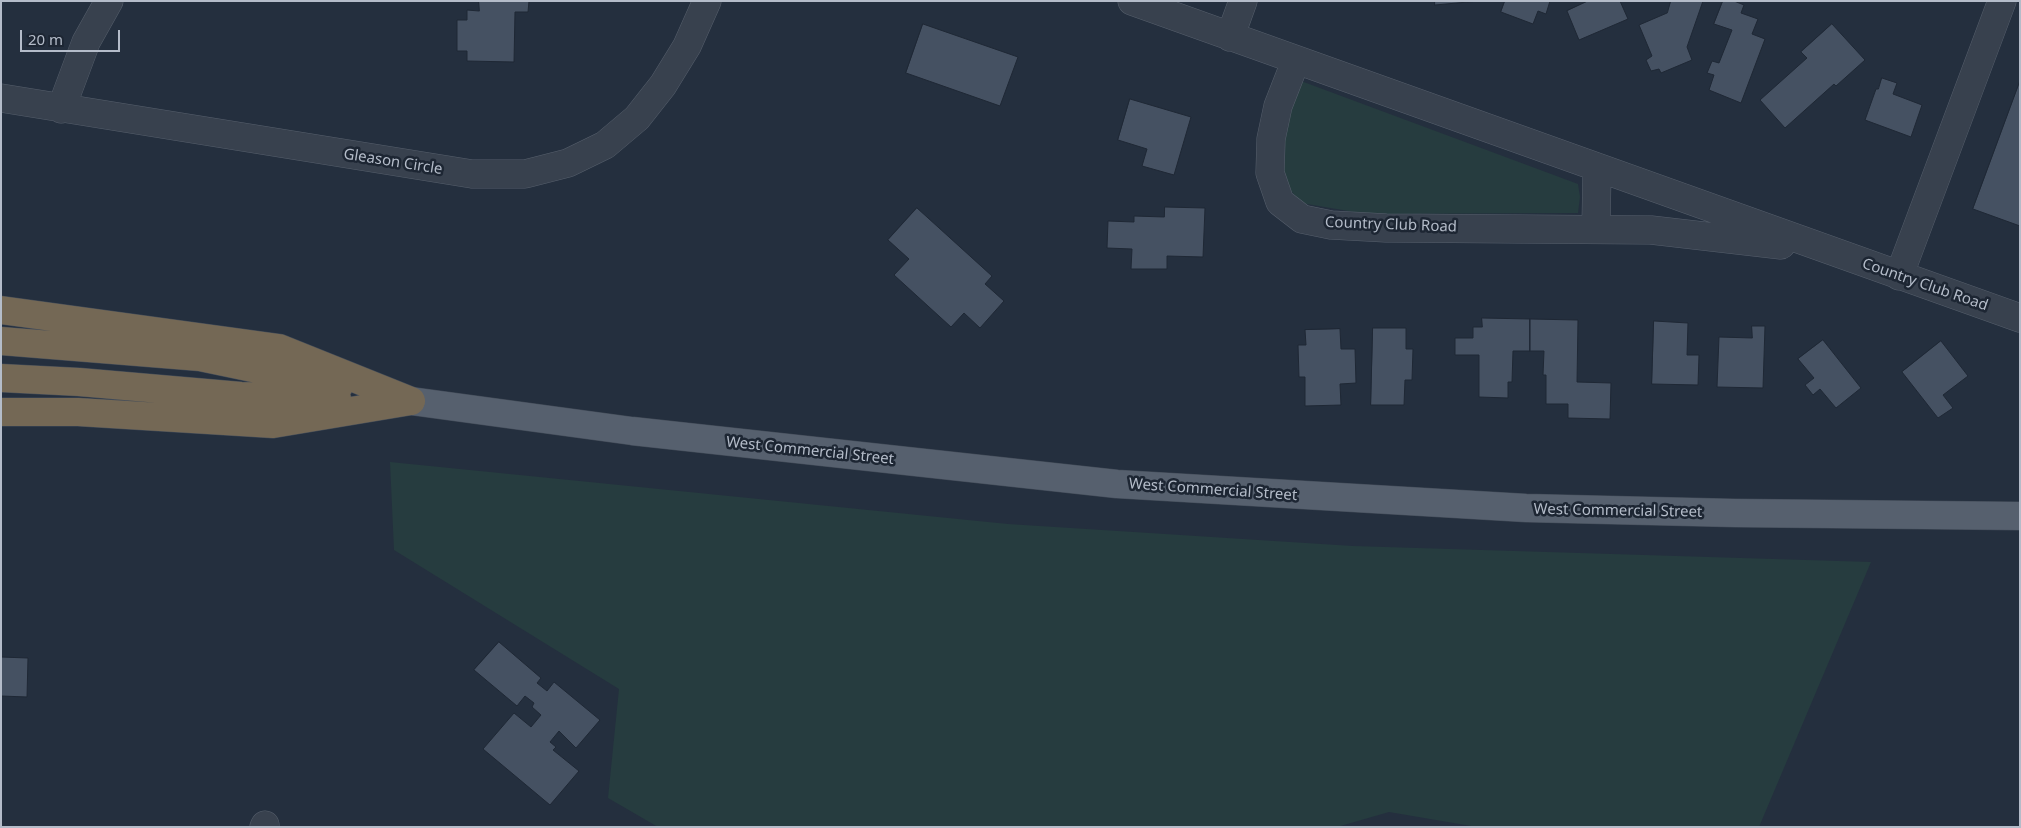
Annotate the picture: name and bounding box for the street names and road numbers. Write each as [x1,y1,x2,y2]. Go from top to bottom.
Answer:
street label: Gleason Circle [342,145,444,179]
street label: Country Club Road [1325,214,1457,236]
street label: Country Club Road [1860,255,1990,315]
street label: West Commercial Street [725,433,895,469]
street label: West Commercial Street [1128,475,1298,505]
street label: West Commercial Street [1534,501,1702,521]

